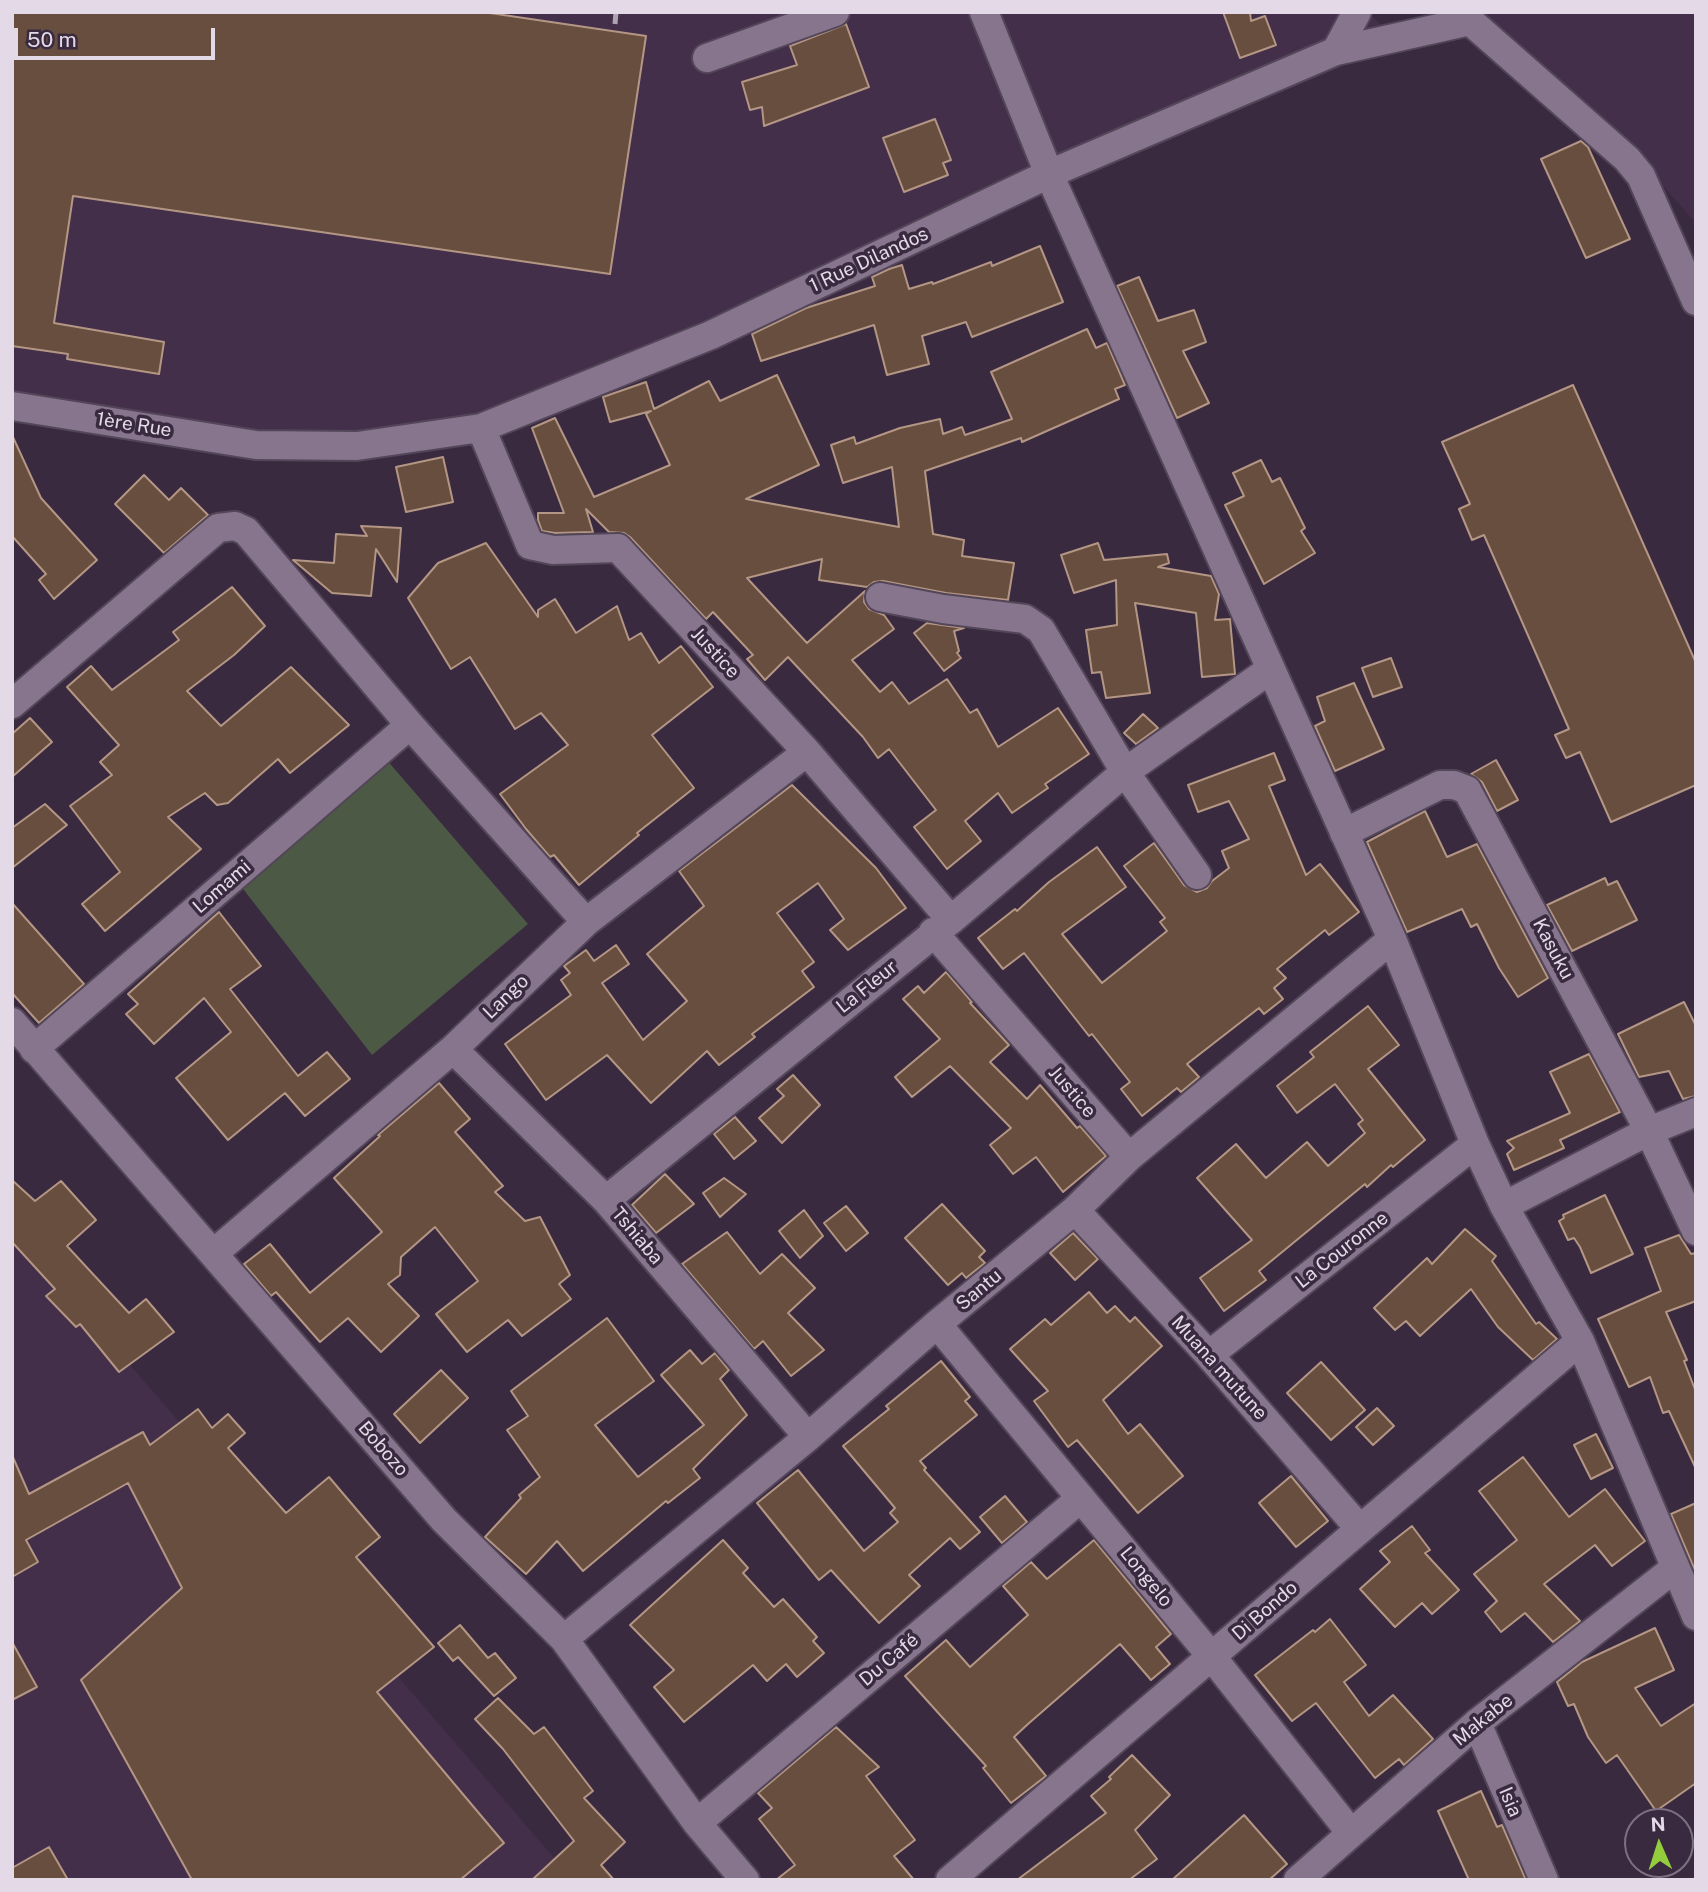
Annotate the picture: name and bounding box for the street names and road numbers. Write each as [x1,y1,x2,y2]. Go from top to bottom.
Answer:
street label: 1 Rue Dilandos [806,223,932,297]
street label: 1ère Rue [95,408,173,442]
street label: Justice [686,623,744,683]
street label: Lomami [188,856,256,918]
street label: Kasuku [1528,915,1578,983]
street label: La Fleur [832,956,902,1018]
street label: Lango [479,970,533,1024]
street label: Justice [1043,1062,1101,1122]
street label: Tshiaba [607,1203,667,1269]
street label: La Couronne [1291,1207,1393,1293]
street label: Santu [952,1265,1006,1315]
street label: Muana mutune [1166,1311,1272,1425]
street label: Bobozo [353,1417,413,1481]
street label: Longelo [1115,1542,1177,1612]
street label: Di Bondo [1228,1576,1302,1646]
street label: Du Café [855,1629,923,1691]
street label: Makabe [1449,1689,1517,1751]
street label: Isia [1494,1784,1526,1820]

